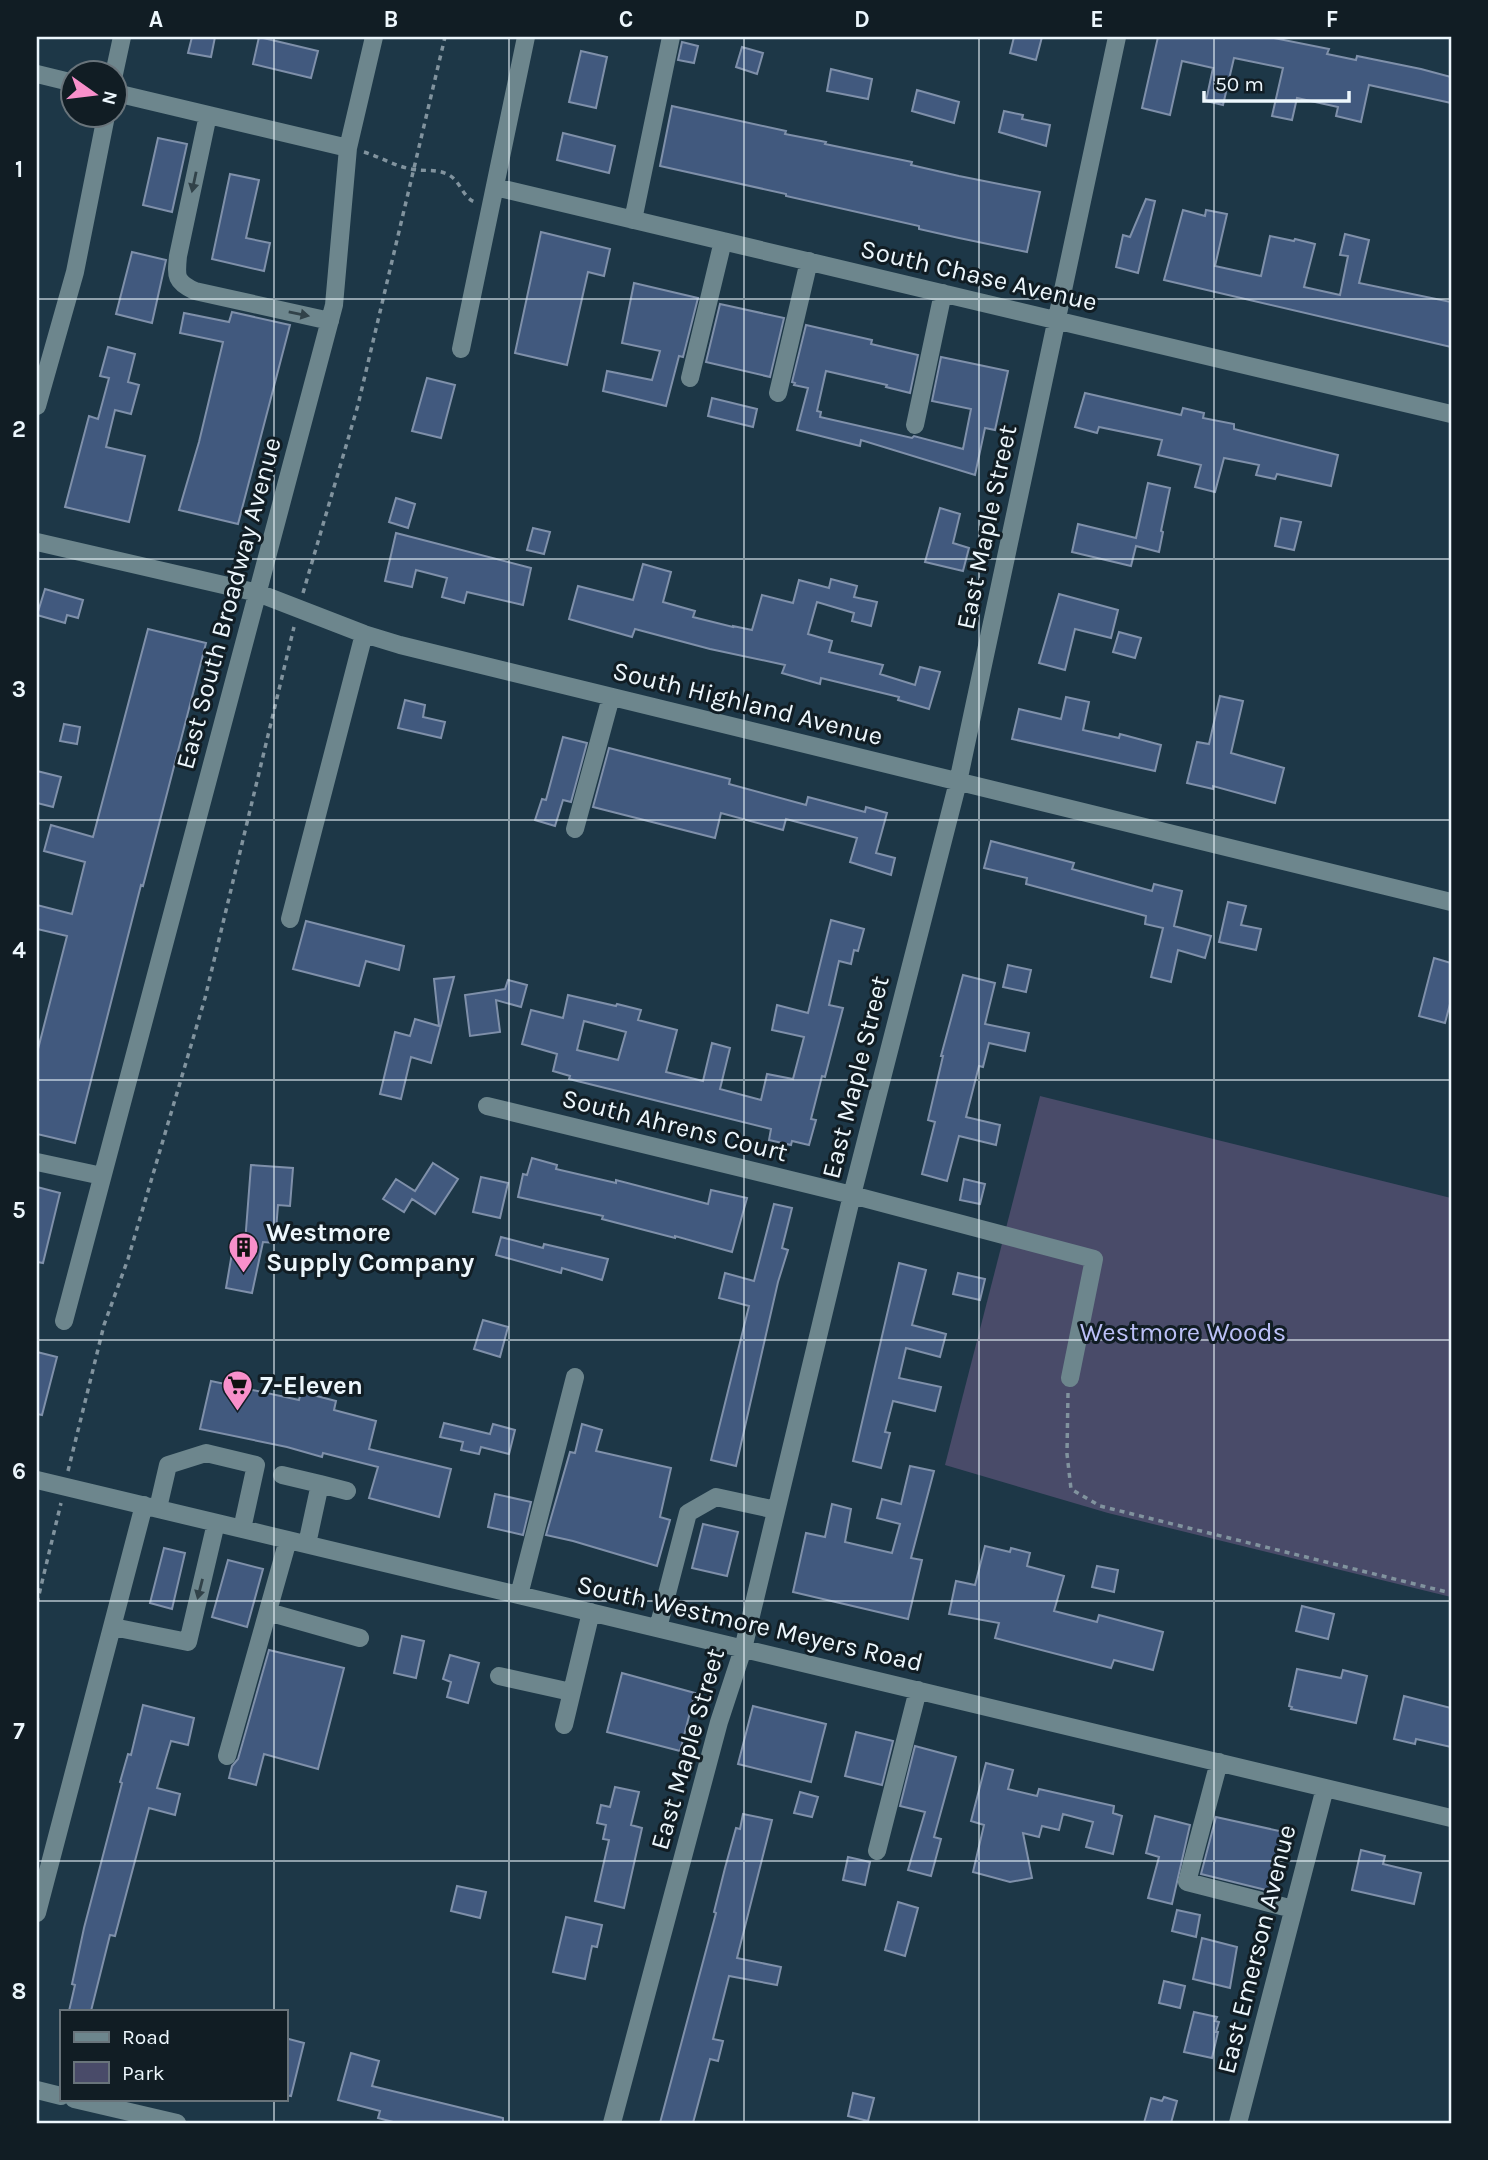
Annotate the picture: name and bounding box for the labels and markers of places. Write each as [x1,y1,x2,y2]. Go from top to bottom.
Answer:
place label: Westmore Supply Company [266,1217,474,1278]
building icon: Westmore Supply Company [226,1230,260,1274]
supermarket icon: 7-Eleven [220,1368,254,1412]
place label: 7-Eleven [260,1370,363,1401]

